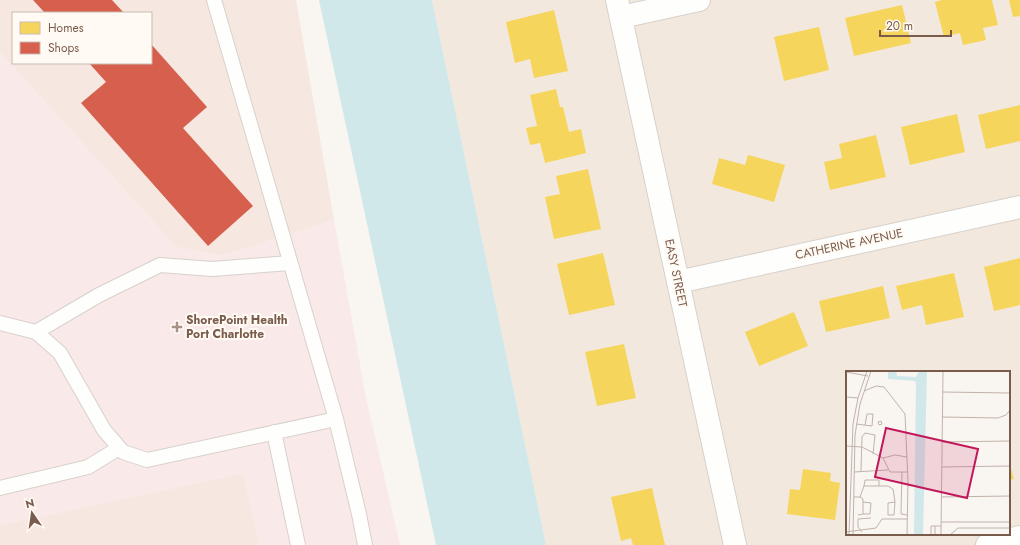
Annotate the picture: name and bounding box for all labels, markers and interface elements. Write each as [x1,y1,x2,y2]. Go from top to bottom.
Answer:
legend [12,12,152,64]
scale bar [880,12,951,38]
text: 20 m [886,17,913,35]
text: Homes [48,19,84,37]
text: Shops [48,39,79,57]
street label: CATHERINE AVENUE [793,224,905,264]
street label: EASY STREET [660,237,692,309]
place label: ShorePoint Health Port Charlotte [186,311,288,343]
marker: ShorePoint Health Port Charlotte [171,321,183,333]
inset map [846,371,1010,535]
north arrow [12,493,52,533]
text: N [24,494,36,512]

